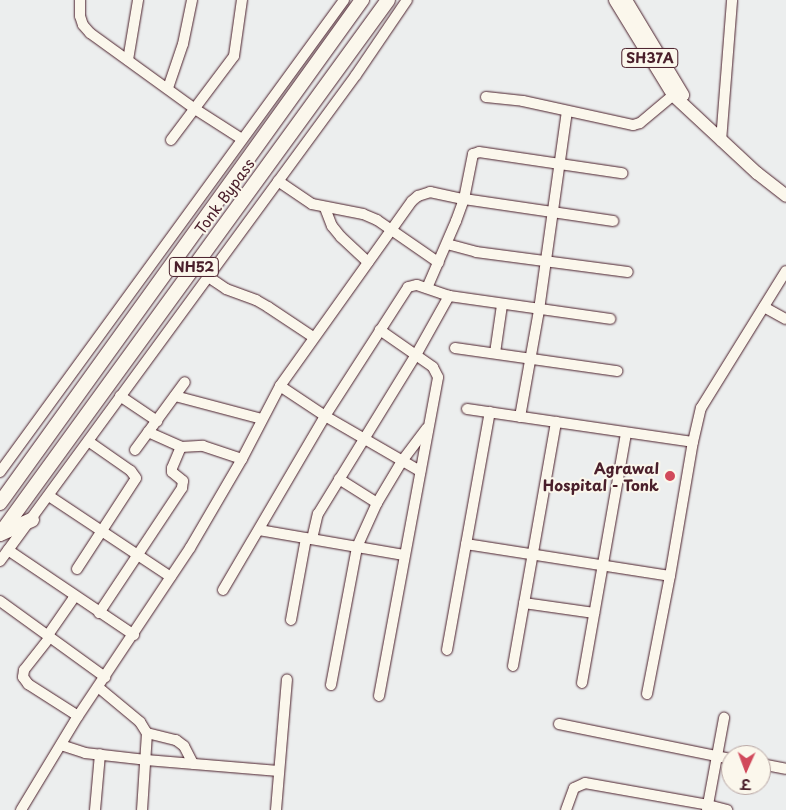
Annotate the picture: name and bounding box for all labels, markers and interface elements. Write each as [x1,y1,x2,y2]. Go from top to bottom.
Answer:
road number: SH37A [621,46,679,70]
street label: Tonk Bypass [190,154,258,238]
road number: NH52 [168,256,220,278]
place label: Agrawal Hospital - Tonk [542,458,659,493]
marker: Agrawal Hospital - Tonk [663,469,677,483]
north arrow [721,745,771,795]
text: उ [740,774,751,795]

